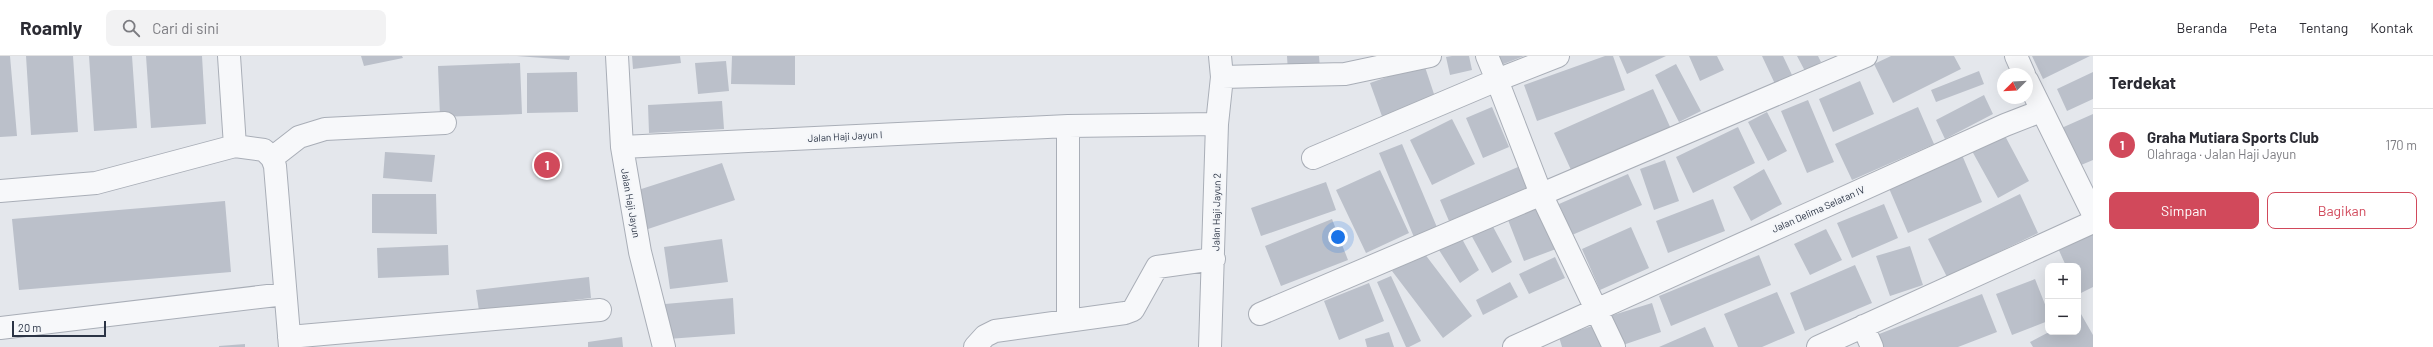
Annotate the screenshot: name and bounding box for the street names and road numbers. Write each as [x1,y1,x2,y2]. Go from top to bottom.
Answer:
street label: Jalan Haji Jayun I [807,128,883,144]
street label: Jalan Haji Jayun [619,167,643,239]
street label: Jalan Haji Jayun 2 [1209,173,1223,251]
street label: Jalan Delima Selatan IV [1770,183,1866,235]

